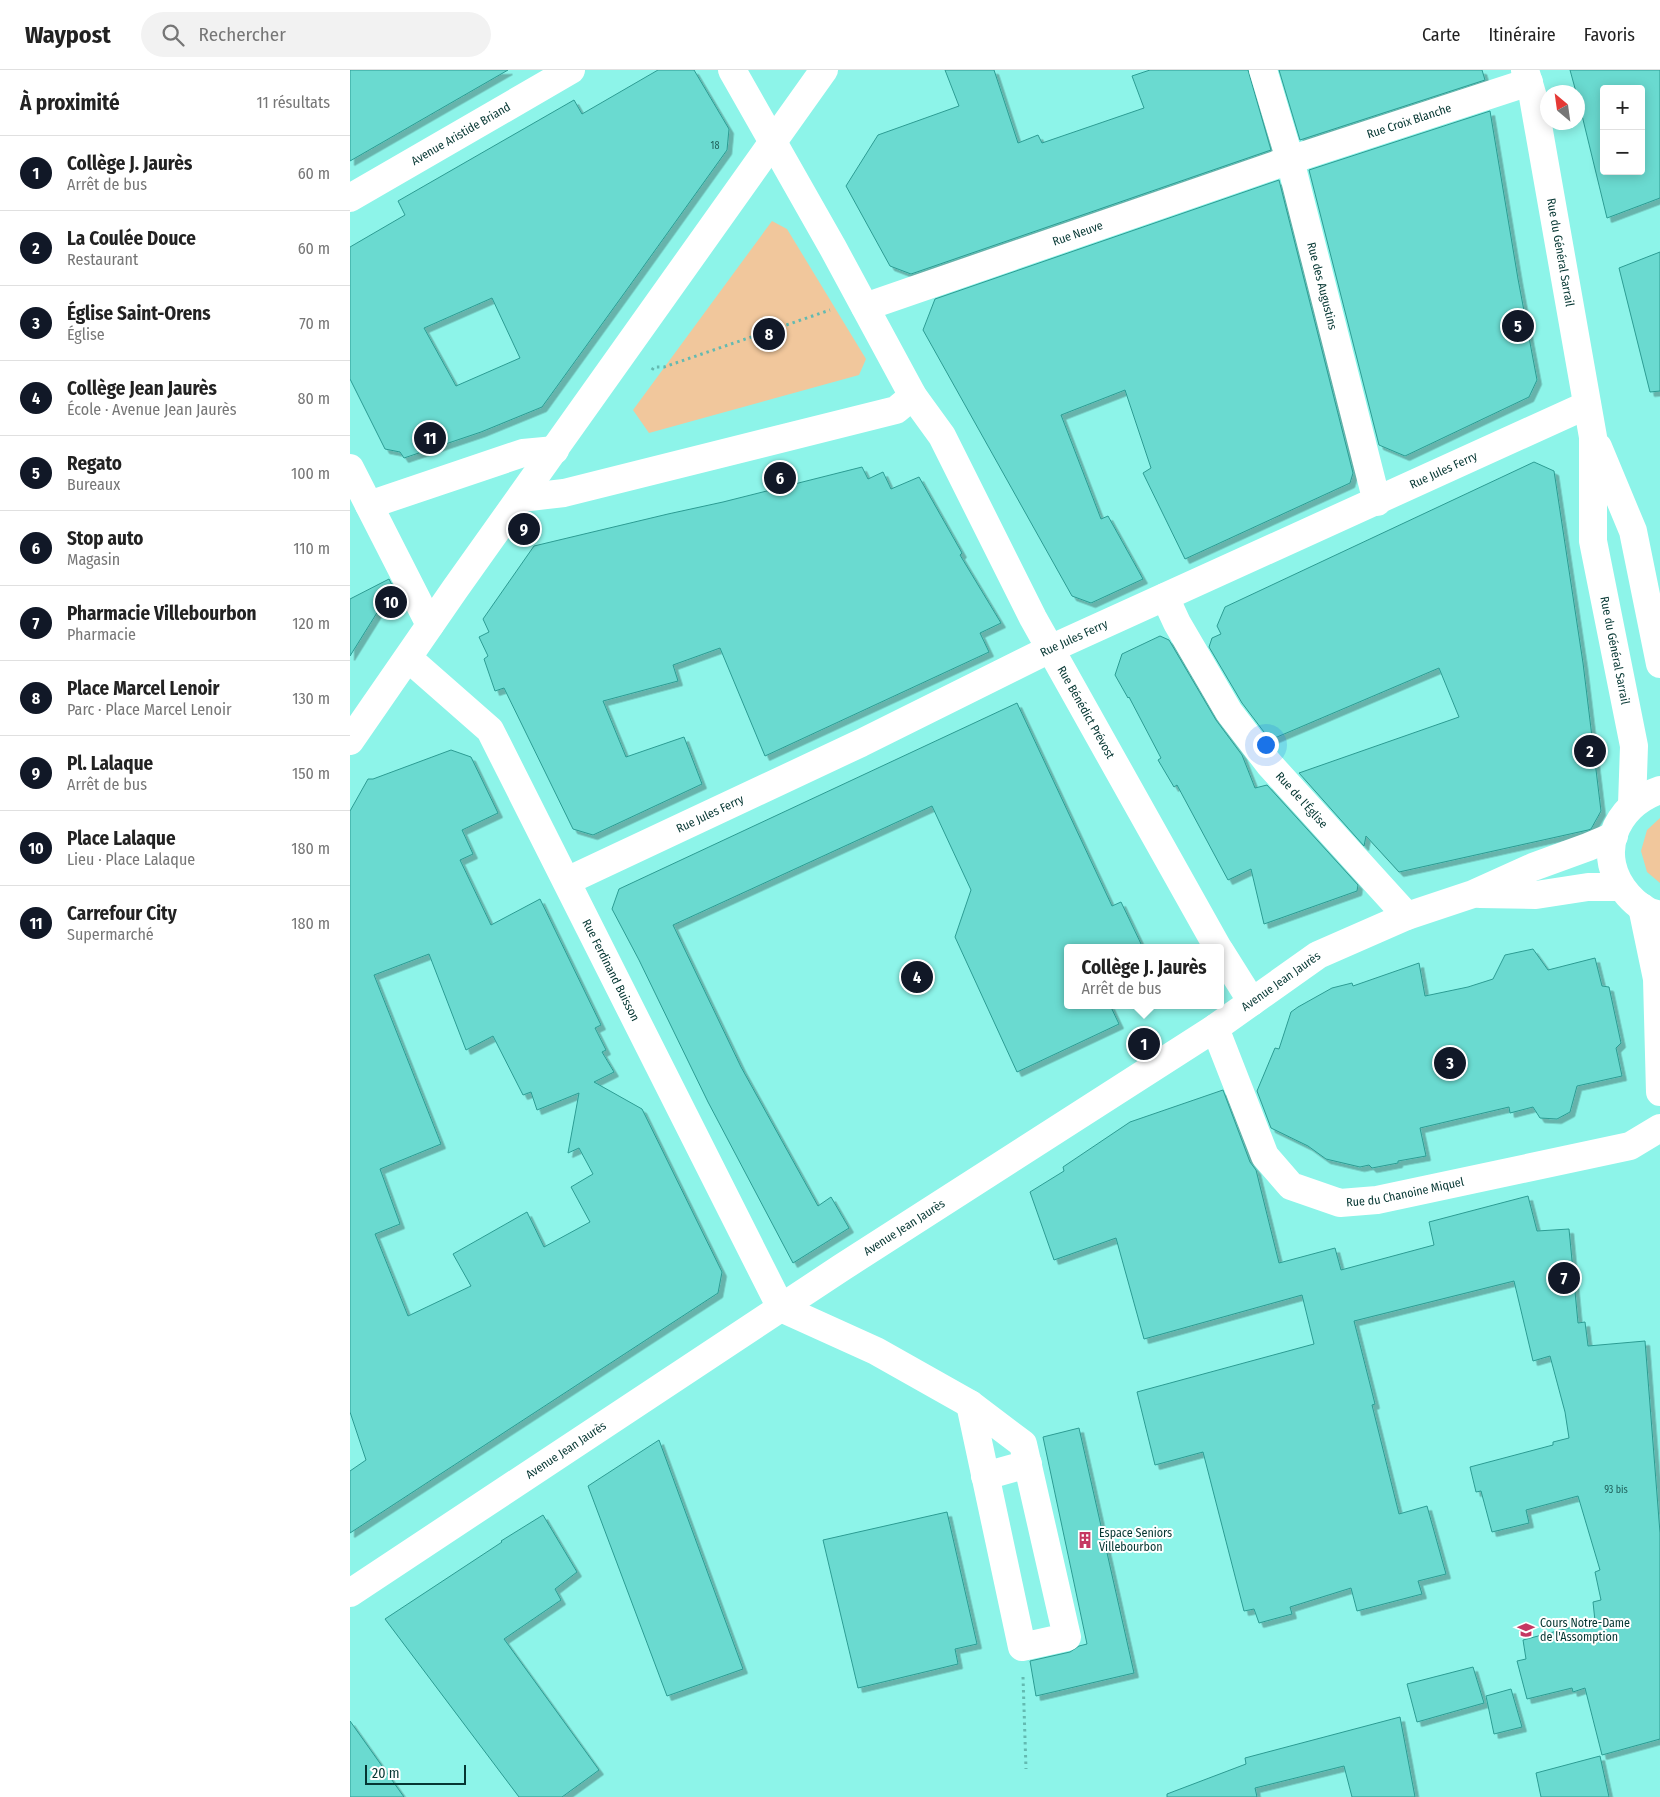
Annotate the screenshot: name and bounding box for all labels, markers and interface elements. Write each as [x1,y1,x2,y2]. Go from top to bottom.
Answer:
search box [141,12,491,57]
text: Waypost [25,21,111,49]
icon: search [159,21,187,49]
text: Rechercher [199,23,286,46]
text: Carte [1422,24,1460,46]
text: Itinéraire [1488,24,1556,46]
text: Favoris [1584,24,1635,46]
north arrow [1540,85,1585,130]
map controls [1600,85,1645,175]
button: + [1600,85,1645,130]
text: À proximité [20,90,120,116]
text: 11 résultats [256,93,330,112]
street label: Avenue Aristide Briand [409,100,513,168]
street label: Rue Croix Blanche [1365,101,1453,141]
button: − [1600,130,1645,175]
house number: 18 [711,140,719,152]
text: Collège J. Jaurès [67,152,192,175]
text: 1 [33,164,39,183]
text: 60 m [298,164,330,183]
text: Arrêt de bus [67,175,147,194]
street label: Rue du Général Sarrail [1544,197,1577,308]
street label: Rue Neuve [1051,218,1105,249]
text: La Coulée Douce [67,227,196,250]
text: 2 [32,239,40,258]
text: 60 m [298,239,330,258]
street label: Rue des Augustins [1304,241,1340,331]
text: Restaurant [67,250,138,269]
text: Église Saint-Orens [67,302,211,325]
pin: 5 [1502,307,1534,345]
text: 3 [32,314,40,333]
text: 70 m [299,314,330,333]
pin: 8 [753,315,785,353]
text: Église [67,325,105,344]
text: Collège Jean Jaurès [67,377,217,400]
text: 4 [32,389,40,408]
text: 80 m [298,389,330,408]
text: École · Avenue Jean Jaurès [67,400,237,419]
pin: 11 [414,419,446,457]
street label: Rue Jules Ferry [1407,449,1480,492]
text: Regato [67,452,122,475]
pin: 6 [764,459,796,497]
text: 5 [32,464,40,483]
text: 100 m [291,464,330,483]
text: Bureaux [67,475,120,494]
pin: 9 [508,510,540,548]
text: Stop auto [67,527,143,550]
text: 6 [32,539,40,558]
text: 110 m [293,539,330,558]
text: Magasin [67,550,120,569]
pin: 10 [375,583,407,621]
street label: Rue du Général Sarrail [1597,595,1633,706]
text: Pharmacie Villebourbon [67,602,257,625]
text: 7 [33,614,39,633]
text: 120 m [292,614,330,633]
street label: Rue Jules Ferry [1038,617,1110,660]
text: Pharmacie [67,625,136,644]
street label: Rue Bénédict Prévost [1054,664,1118,761]
text: Place Marcel Lenoir [67,677,219,700]
text: 8 [32,689,40,708]
text: 130 m [292,689,330,708]
text: Parc · Place Marcel Lenoir [67,700,232,719]
your location [1253,732,1279,758]
pin: 2 [1574,732,1606,770]
text: Pl. Lalaque [67,752,153,775]
text: 9 [32,764,40,783]
text: 150 m [292,764,330,783]
street label: Rue de l'Église [1273,769,1331,831]
text: Arrêt de bus [67,775,147,794]
street label: Rue Jules Ferry [674,792,746,836]
text: Place Lalaque [67,827,176,850]
text: 10 [28,839,44,858]
text: 180 m [291,839,330,858]
text: Lieu · Place Lalaque [67,850,195,869]
text: Carrefour City [67,902,177,925]
text: 11 [29,914,43,933]
text: 180 m [291,914,330,933]
street label: Rue Ferdinand Buisson [579,917,642,1023]
text: Supermarché [67,925,154,944]
popup [1064,944,1224,1009]
street label: Avenue Jean Jaurès [1239,949,1323,1014]
text: Collège J. Jaurès [1081,956,1207,979]
pin: 4 [901,958,933,996]
text: Arrêt de bus [1081,979,1161,998]
pin: 1 [1128,1025,1160,1063]
pin: 3 [1434,1044,1466,1082]
street label: Rue du Chanoine Miquel [1346,1175,1465,1209]
street label: Avenue Jean Jaurès [861,1196,947,1259]
pin: 7 [1548,1259,1580,1297]
street label: Avenue Jean Jaurès [523,1418,609,1482]
house number: 93 bis [1604,1484,1628,1496]
place label: Espace Seniors Villebourbon [1099,1526,1172,1554]
building icon: Espace Seniors Villebourbon [1075,1530,1095,1550]
place label: Cours Notre-Dame de l'Assomption [1540,1616,1630,1644]
school or university icon: Cours Notre-Dame de l'Assomption [1516,1620,1536,1640]
scale bar [365,1762,466,1785]
text: 20 m [372,1765,400,1782]

